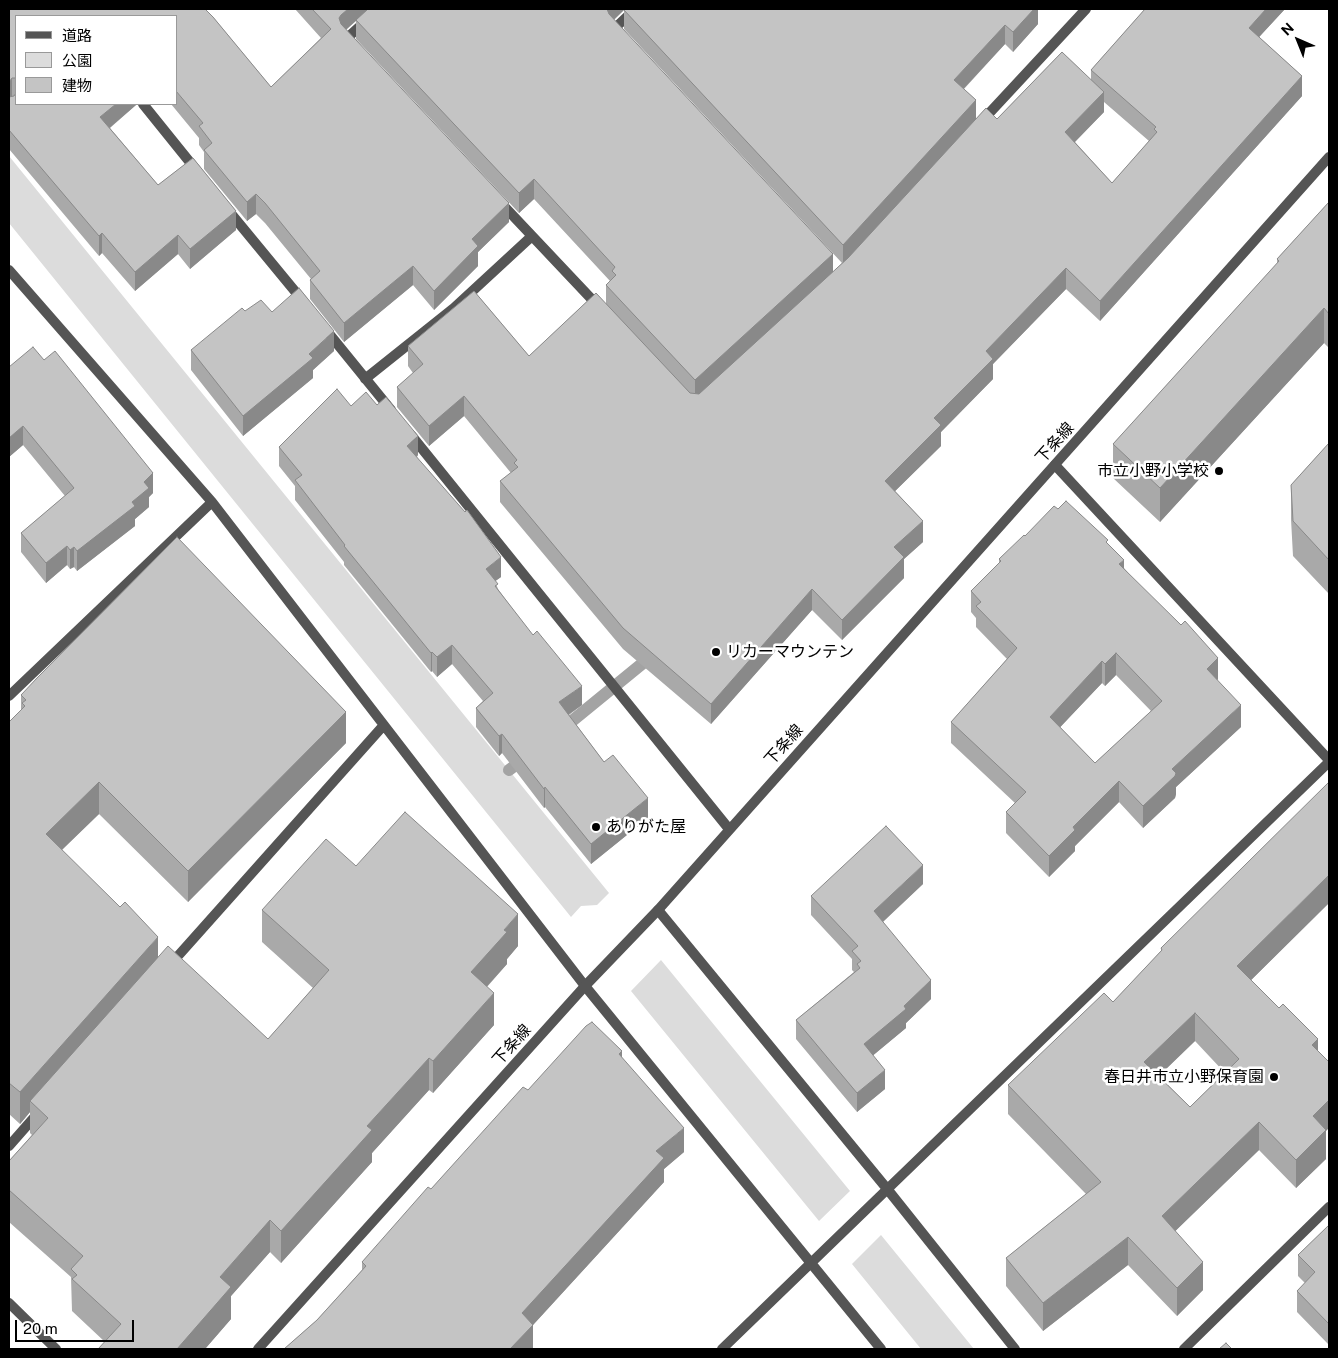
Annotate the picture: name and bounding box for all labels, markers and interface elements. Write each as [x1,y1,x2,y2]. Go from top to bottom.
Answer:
legend [15,15,178,105]
north arrow [1273,15,1323,65]
text: N [1278,20,1297,39]
text: 道路 [62,27,92,44]
text: 公園 [62,52,92,69]
text: 建物 [62,77,92,94]
street label: 下条線 [1032,419,1078,467]
place label: 市立小野小学校 [1097,461,1209,481]
marker: 市立小野小学校 [1213,465,1225,477]
place label: リカーマウンテン [726,642,854,662]
marker: リカーマウンテン [710,646,722,658]
street label: 下条線 [761,721,807,769]
place label: ありがた屋 [606,817,686,837]
marker: ありがた屋 [590,821,602,833]
street label: 下条線 [489,1021,535,1069]
place label: 春日井市立小野保育園 [1104,1067,1264,1087]
marker: 春日井市立小野保育園 [1268,1071,1280,1083]
scale bar [18,1310,136,1342]
text: 20 m [23,1320,58,1337]

